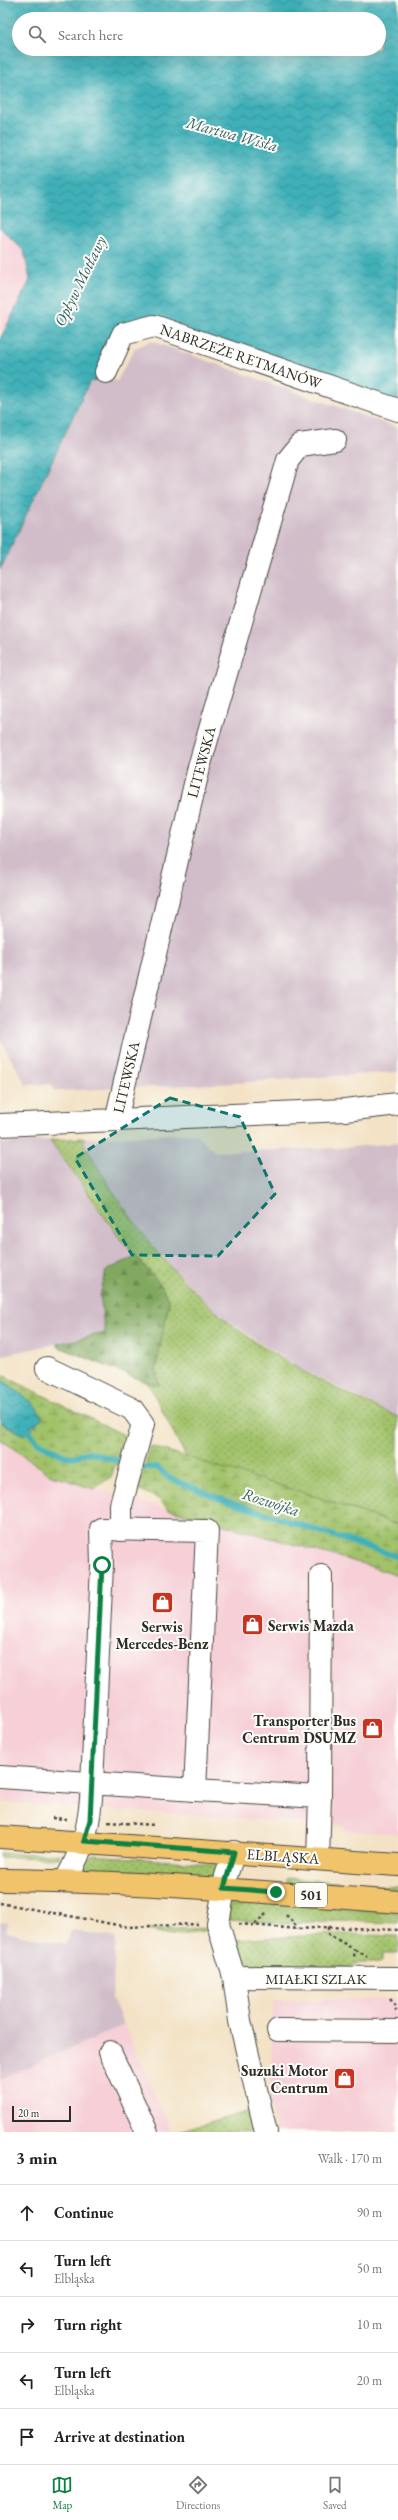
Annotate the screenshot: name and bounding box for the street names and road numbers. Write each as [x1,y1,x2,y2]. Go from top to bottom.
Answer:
street label: NABRZEŻE RETMANÓW [158,319,324,393]
street label: LITEWSKA [182,724,220,800]
street label: LITEWSKA [109,1039,144,1115]
street label: ELBLĄSKA [246,1844,321,1868]
road number: 501 [295,1883,327,1907]
street label: MIAŁKI SZLAK [265,1969,368,1988]

